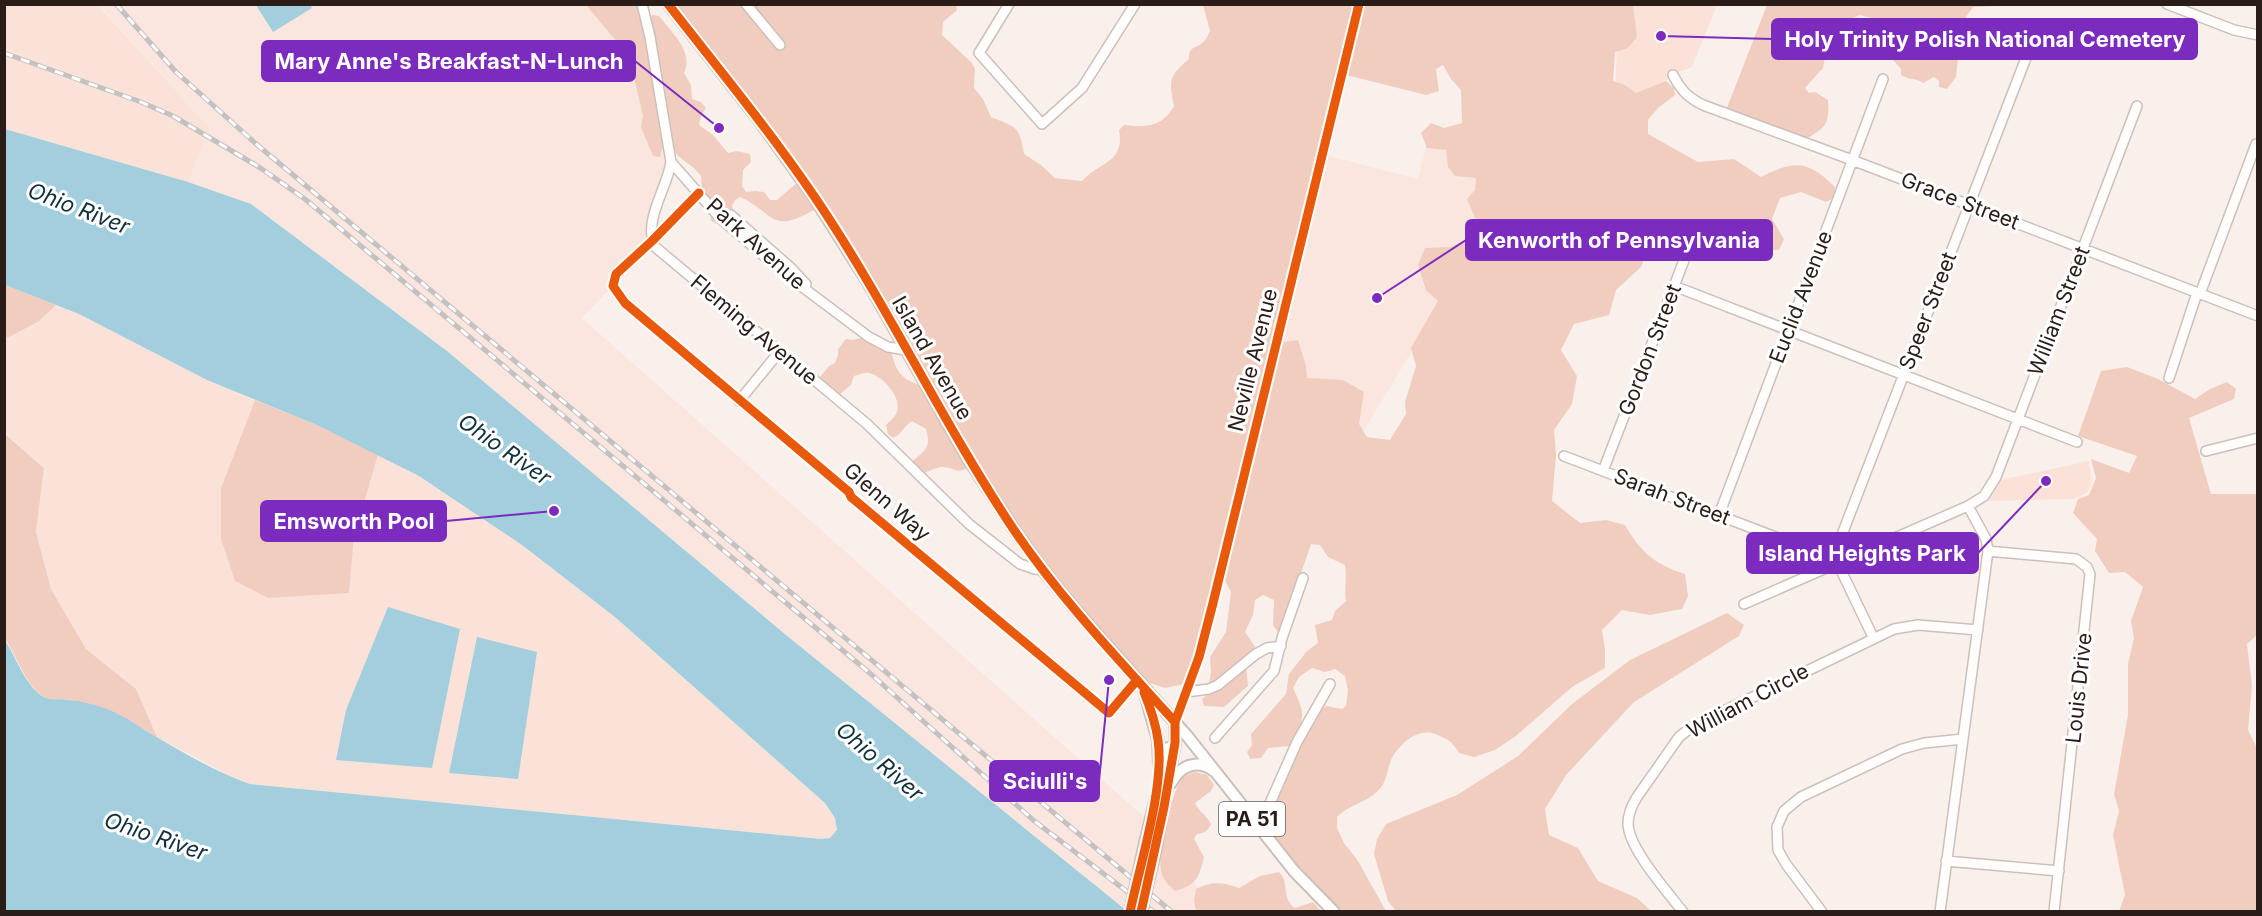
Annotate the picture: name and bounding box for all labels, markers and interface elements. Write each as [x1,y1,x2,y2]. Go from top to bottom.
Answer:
callout: Holy Trinity Polish National Cemetery [1772,19,2197,59]
text: Holy Trinity Polish National Cemetery [1784,26,2186,52]
callout: Mary Anne's Breakfast-N-Lunch [262,41,635,81]
text: Mary Anne's Breakfast-N-Lunch [274,48,624,74]
street label: Grace Street [1897,167,2023,235]
water label: Ohio River [24,177,134,240]
street label: Park Avenue [702,193,811,295]
callout: Kenworth of Pennsylvania [1466,220,1772,260]
text: Kenworth of Pennsylvania [1478,227,1760,253]
street label: Euclid Avenue [1764,227,1837,367]
street label: William Street [2022,243,2095,379]
street label: Speer Street [1894,248,1961,373]
street label: Fleming Avenue [686,269,823,390]
street label: Gordon Street [1613,280,1686,419]
street label: Neville Avenue [1223,286,1282,434]
street label: Island Avenue [887,292,978,424]
water label: Ohio River [454,408,557,491]
street label: Glenn Way [839,457,936,546]
street label: Sarah Street [1610,463,1734,530]
callout: Emsworth Pool [261,501,446,541]
text: Emsworth Pool [273,508,435,534]
callout: Island Heights Park [1747,533,1978,573]
text: Island Heights Park [1758,540,1966,566]
street label: Louis Drive [2060,631,2097,744]
street label: William Circle [1683,658,1813,743]
water label: Ohio River [831,716,929,806]
callout: Sciulli's [990,761,1099,801]
text: Sciulli's [1003,768,1087,794]
road number: PA 51 [1219,802,1285,836]
water label: Ohio River [101,806,211,866]

